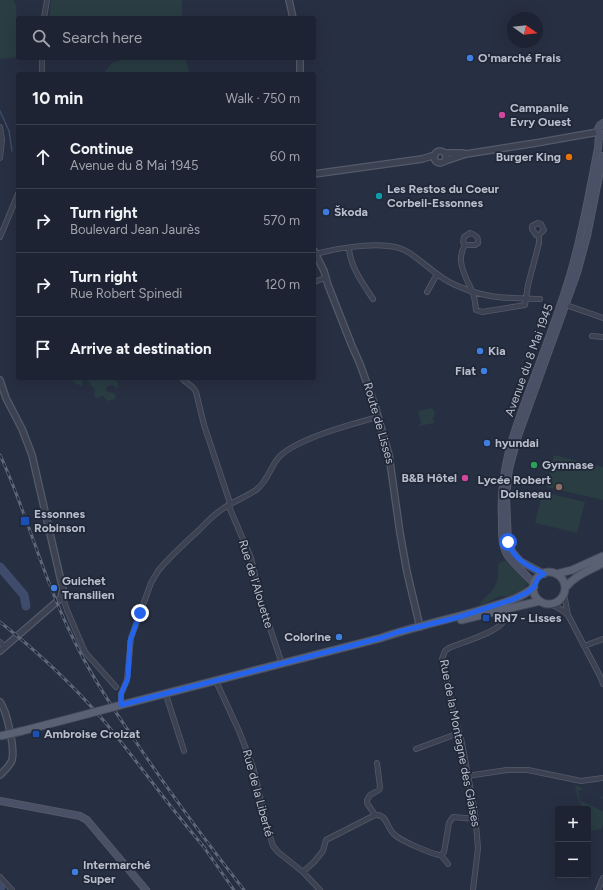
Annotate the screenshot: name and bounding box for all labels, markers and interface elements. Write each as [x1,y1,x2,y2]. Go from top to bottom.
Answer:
north arrow [507,12,543,48]
search box [16,16,316,60]
icon: search [30,27,52,49]
text: Search here [62,29,142,47]
place label: O'marché Frais [478,51,561,65]
marker: O'marché Frais [465,53,475,63]
text: 10 min [32,88,83,108]
text: Walk · 750 m [225,91,300,106]
place label: Campanile Evry Ouest [510,101,572,129]
marker: Campanile Evry Ouest [497,110,507,120]
text: Continue [70,140,133,158]
icon: ahead [32,146,54,168]
text: 60 m [270,149,300,164]
place label: Burger King [496,150,561,164]
marker: Burger King [564,152,574,162]
text: Avenue du 8 Mai 1945 [70,158,199,173]
place label: Les Restos du Coeur Corbeil-Essonnes [387,182,500,210]
marker: Les Restos du Coeur Corbeil-Essonnes [374,191,384,201]
text: Turn right [70,204,138,222]
place label: Škoda [334,205,368,219]
marker: Škoda [321,207,331,217]
icon: right [32,210,54,232]
text: 570 m [263,213,300,228]
text: Boulevard Jean Jaurès [70,222,200,237]
text: Turn right [70,268,138,286]
icon: right [32,274,54,296]
text: 120 m [265,277,300,292]
text: Rue Robert Spinedi [70,286,182,301]
street label: Avenue du 8 Mai 1945 [502,302,556,418]
icon: arrive [32,338,54,360]
text: Arrive at destination [70,340,211,358]
place label: Kia [488,344,506,358]
marker: Kia [475,346,485,356]
place label: Fiat [455,364,476,378]
marker: Fiat [479,366,489,376]
street label: Route de Lisses [361,381,397,466]
place label: hyundai [495,436,539,450]
marker: hyundai [482,438,492,448]
place label: Gymnase [542,458,594,472]
marker: Gymnase [529,460,539,470]
place label: B&B Hôtel [401,471,457,485]
marker: B&B Hôtel [460,473,470,483]
place label: Lycée Robert Doisneau [477,473,551,501]
marker: Lycée Robert Doisneau [554,482,564,492]
place label: Essonnes Robinson [34,507,85,535]
marker: Essonnes Robinson [19,515,31,527]
route start [499,533,517,551]
street label: Rue de l'Alouette [236,538,276,630]
place label: Guichet Transilien [62,574,115,602]
marker: Guichet Transilien [49,583,59,593]
route end [131,604,149,622]
place label: RN7 - Lisses [494,611,562,625]
marker: RN7 - Lisses [481,613,491,623]
place label: Colorine [284,630,331,644]
marker: Colorine [334,632,344,642]
street label: Rue de la Montagne des Glaises [437,658,483,828]
place label: Ambroise Croizat [44,727,140,741]
marker: Ambroise Croizat [31,729,41,739]
street label: Rue de la Liberté [240,748,276,839]
map controls [555,806,591,878]
button: + [555,806,591,842]
button: − [555,842,591,878]
place label: Intermarché Super [83,858,151,886]
marker: Intermarché Super [70,867,80,877]

